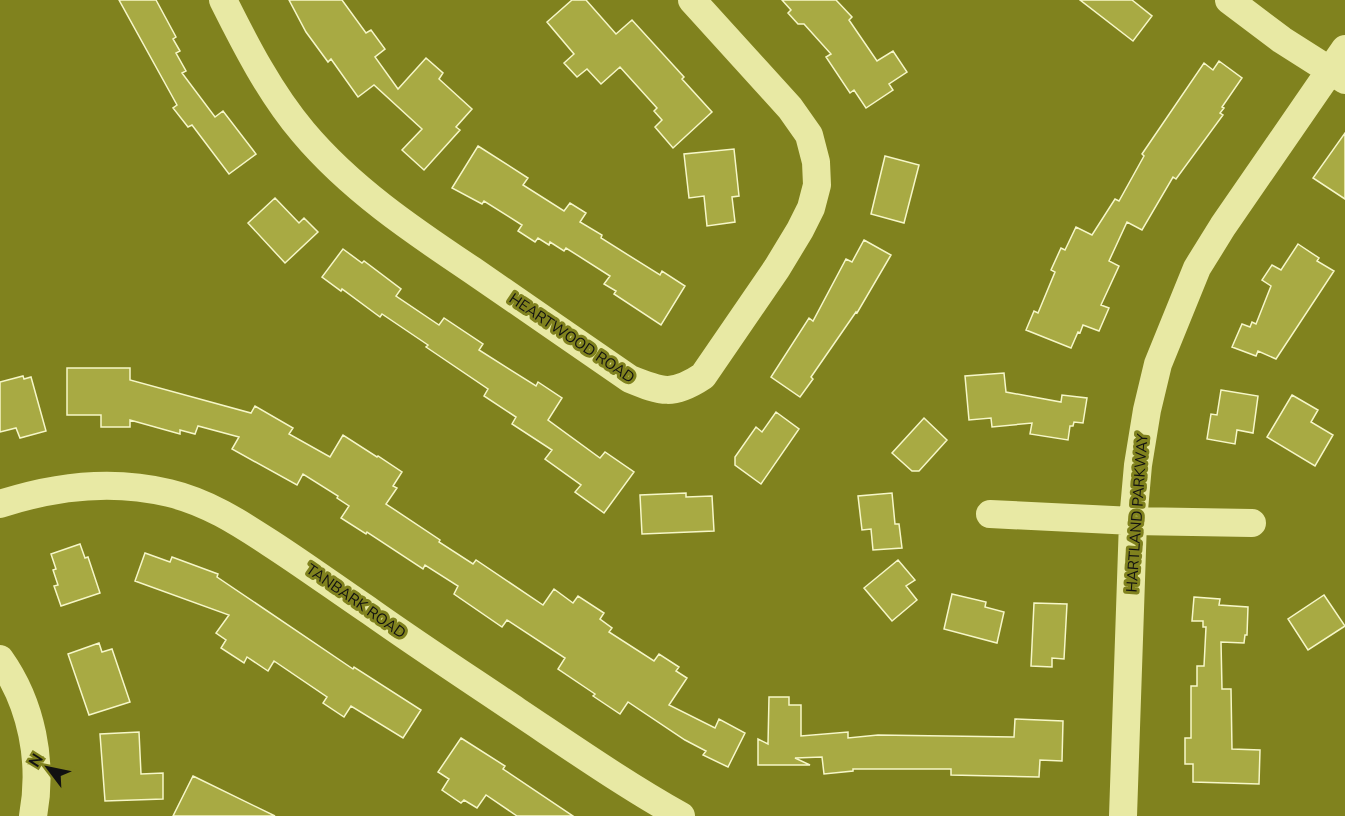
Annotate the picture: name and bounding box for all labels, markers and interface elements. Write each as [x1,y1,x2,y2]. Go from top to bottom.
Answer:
street label: HEARTWOOD ROAD [505,288,639,388]
street label: HARTLAND PARKWAY [1121,432,1153,593]
street label: TANBARK ROAD [302,559,410,643]
north arrow [18,738,78,798]
text: N [24,750,49,771]

